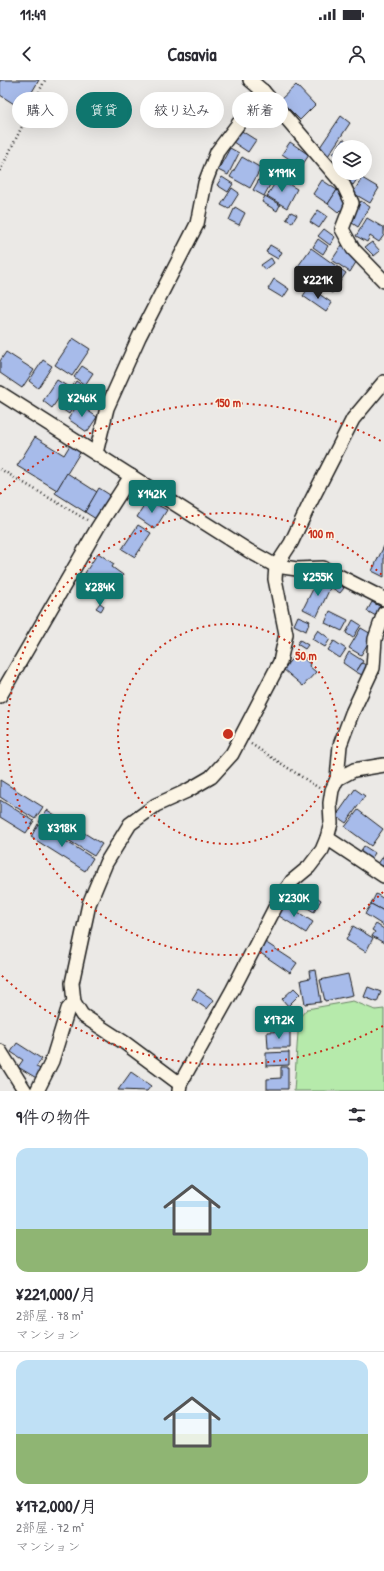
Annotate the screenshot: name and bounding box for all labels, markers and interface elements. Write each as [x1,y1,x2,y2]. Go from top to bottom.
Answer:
text: 11:49 [20,4,46,25]
text: Casavia [167,42,217,67]
icon: back [16,43,38,65]
icon: person [346,43,368,65]
chip: 購入 [12,92,68,128]
chip: 賃貸 [76,92,132,128]
chip: 絞り込み [140,92,224,128]
chip: 新着 [232,92,288,128]
map controls [332,140,372,180]
button: layers [332,140,372,180]
pin: ¥191K [254,159,310,193]
text: ¥191K [268,163,296,181]
pin: ¥221K [290,266,346,300]
text: ¥221K [303,270,333,288]
pin: ¥246K [54,384,110,418]
text: ¥246K [68,388,96,406]
text: 150 m [215,394,241,411]
pin: ¥142K [124,480,180,514]
text: ¥142K [138,484,166,502]
text: 100 m [308,525,334,542]
pin: ¥255K [290,563,346,597]
text: ¥255K [303,567,333,585]
pin: ¥284K [72,573,128,607]
text: ¥284K [85,577,115,595]
text: 50 m [295,647,317,664]
centre of rings [221,727,235,741]
pin: ¥318K [34,814,90,848]
text: ¥318K [47,818,77,836]
pin: ¥230K [266,884,322,918]
text: ¥230K [279,888,309,906]
pin: ¥172K [251,1006,307,1040]
text: ¥172K [264,1010,294,1028]
icon: filters [346,1104,368,1126]
text: 9件の物件 [16,1105,90,1128]
icon: home [156,1174,228,1246]
text: ¥221,000/月 [16,1282,96,1305]
text: 2部屋 · 78 m² [16,1306,84,1324]
text: マンション [16,1325,80,1343]
icon: home [156,1386,228,1458]
text: ¥172,000/月 [16,1494,97,1517]
text: 2部屋 · 72 m² [16,1518,84,1536]
text: マンション [16,1537,80,1555]

